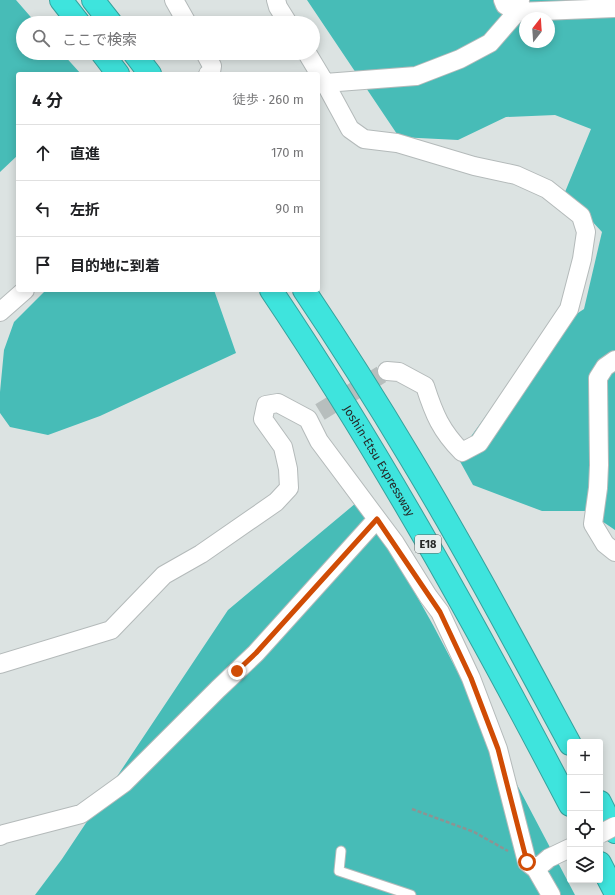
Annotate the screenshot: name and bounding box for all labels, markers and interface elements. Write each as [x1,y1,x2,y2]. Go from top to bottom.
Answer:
north arrow [519,12,555,48]
search box [16,16,320,60]
icon: search [30,27,52,49]
text: ここで検索 [62,31,137,49]
text: 4 分 [32,90,63,111]
text: 徒歩 · 260 m [233,92,304,107]
icon: ahead [32,142,54,164]
text: 直進 [70,145,100,163]
text: 170 m [271,145,304,160]
icon: left [32,198,54,220]
text: 左折 [70,201,100,219]
text: 90 m [275,201,304,216]
icon: arrive [32,254,54,276]
text: 目的地に到着 [70,257,160,275]
street label: Joshin-Etsu Expressway [340,403,417,519]
road number: E18 [415,535,441,553]
route end [228,662,246,680]
map controls [567,739,603,883]
button: + [567,739,603,775]
button: − [567,775,603,811]
button: locate [567,811,603,847]
button: layers [567,847,603,883]
route start [518,853,536,871]

